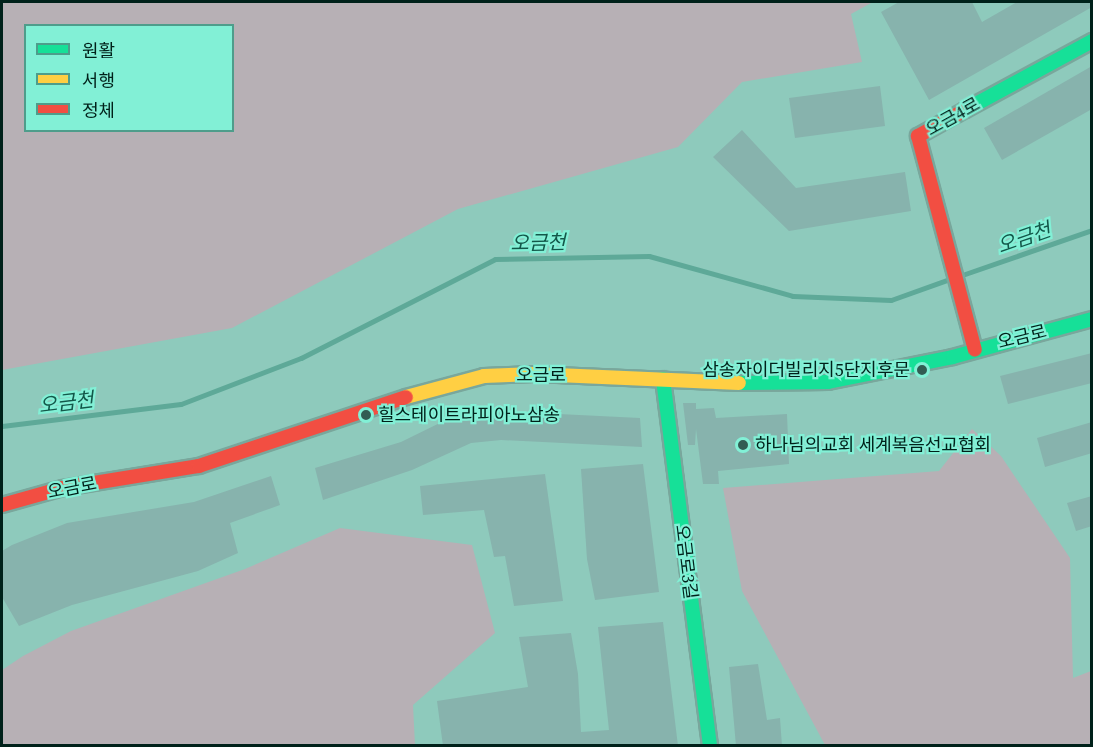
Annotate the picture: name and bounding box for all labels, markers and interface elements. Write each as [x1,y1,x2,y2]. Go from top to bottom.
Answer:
legend [24,24,234,132]
text: 원활 [82,38,115,63]
text: 서행 [82,68,115,93]
street label: 오금4로 [922,93,984,141]
text: 정체 [82,98,115,123]
water label: 오금천 [994,218,1054,258]
water label: 오금천 [510,231,566,255]
street label: 오금로 [995,321,1049,353]
place label: 삼송자이더빌리지5단지후문 [702,359,910,381]
marker: 삼송자이더빌리지5단지후문 [915,363,929,377]
street label: 오금로 [516,364,566,386]
water label: 오금천 [37,388,95,418]
place label: 힐스테이트라피아노삼송 [378,404,560,426]
marker: 힐스테이트라피아노삼송 [359,408,373,422]
place label: 하나님의교회 세계복음선교협회 [755,434,991,456]
marker: 하나님의교회 세계복음선교협회 [736,438,750,452]
street label: 오금로 [46,473,98,503]
street label: 오금로3길 [671,523,701,601]

